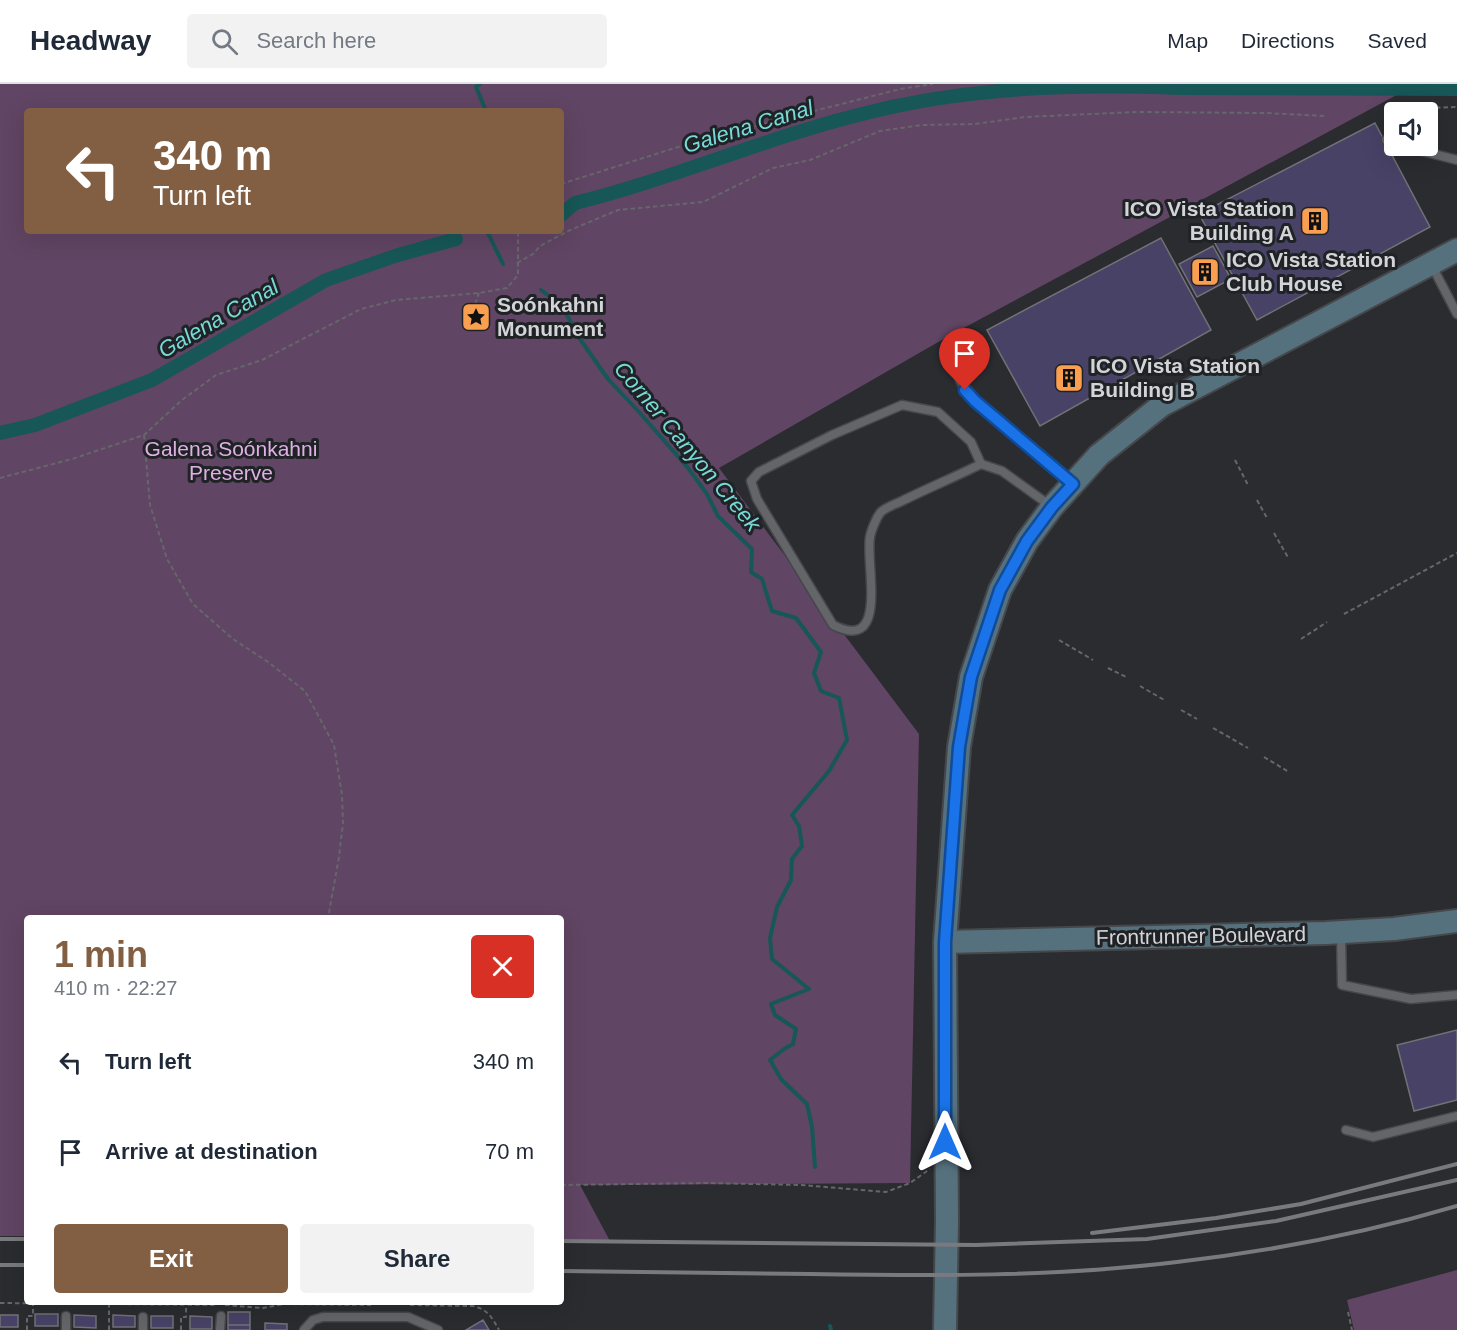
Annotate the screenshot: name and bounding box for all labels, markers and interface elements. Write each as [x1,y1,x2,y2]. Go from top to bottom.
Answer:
search box [187,14,607,68]
text: Headway [30,25,151,56]
icon: search [208,25,241,58]
text: Search here [256,28,376,53]
text: Map [1167,29,1208,52]
text: Directions [1241,29,1334,52]
text: Saved [1367,29,1427,52]
water label: Galena Canal [680,95,817,158]
map controls [1384,102,1438,156]
button: sound [1384,102,1438,156]
icon: left [54,132,132,210]
text: 340 m [153,132,272,179]
text: Turn left [153,181,251,211]
place label: ICO Vista Station Building A [1124,197,1294,244]
building icon: ICO Vista Station Building A [1299,205,1331,237]
place label: ICO Vista Station Club House [1226,248,1396,295]
building icon: ICO Vista Station Club House [1189,256,1221,288]
water label: Galena Canal [154,273,284,363]
place label: Soónkahni Monument [497,293,604,340]
place icon: Soónkahni Monument [460,301,492,333]
pin [939,328,990,390]
icon: arrive [948,337,981,370]
place label: ICO Vista Station Building B [1090,354,1260,401]
water label: Corner Canyon Creek [609,356,767,537]
building icon: ICO Vista Station Building B [1053,362,1085,394]
park label: Galena Soónkahni Preserve [145,437,317,484]
street label: Frontrunner Boulevard [1096,922,1306,949]
text: 1 min [54,934,148,975]
button: close [471,935,534,998]
text: 410 m · 22:27 [54,977,177,999]
icon: left [54,1046,87,1079]
text: Turn left [105,1049,191,1074]
text: 340 m [473,1049,534,1074]
position arrow [913,1110,977,1174]
icon: arrive [54,1136,87,1169]
text: Arrive at destination [105,1139,318,1164]
text: 70 m [485,1139,534,1164]
button: Exit [54,1224,288,1293]
button: Share [300,1224,534,1293]

